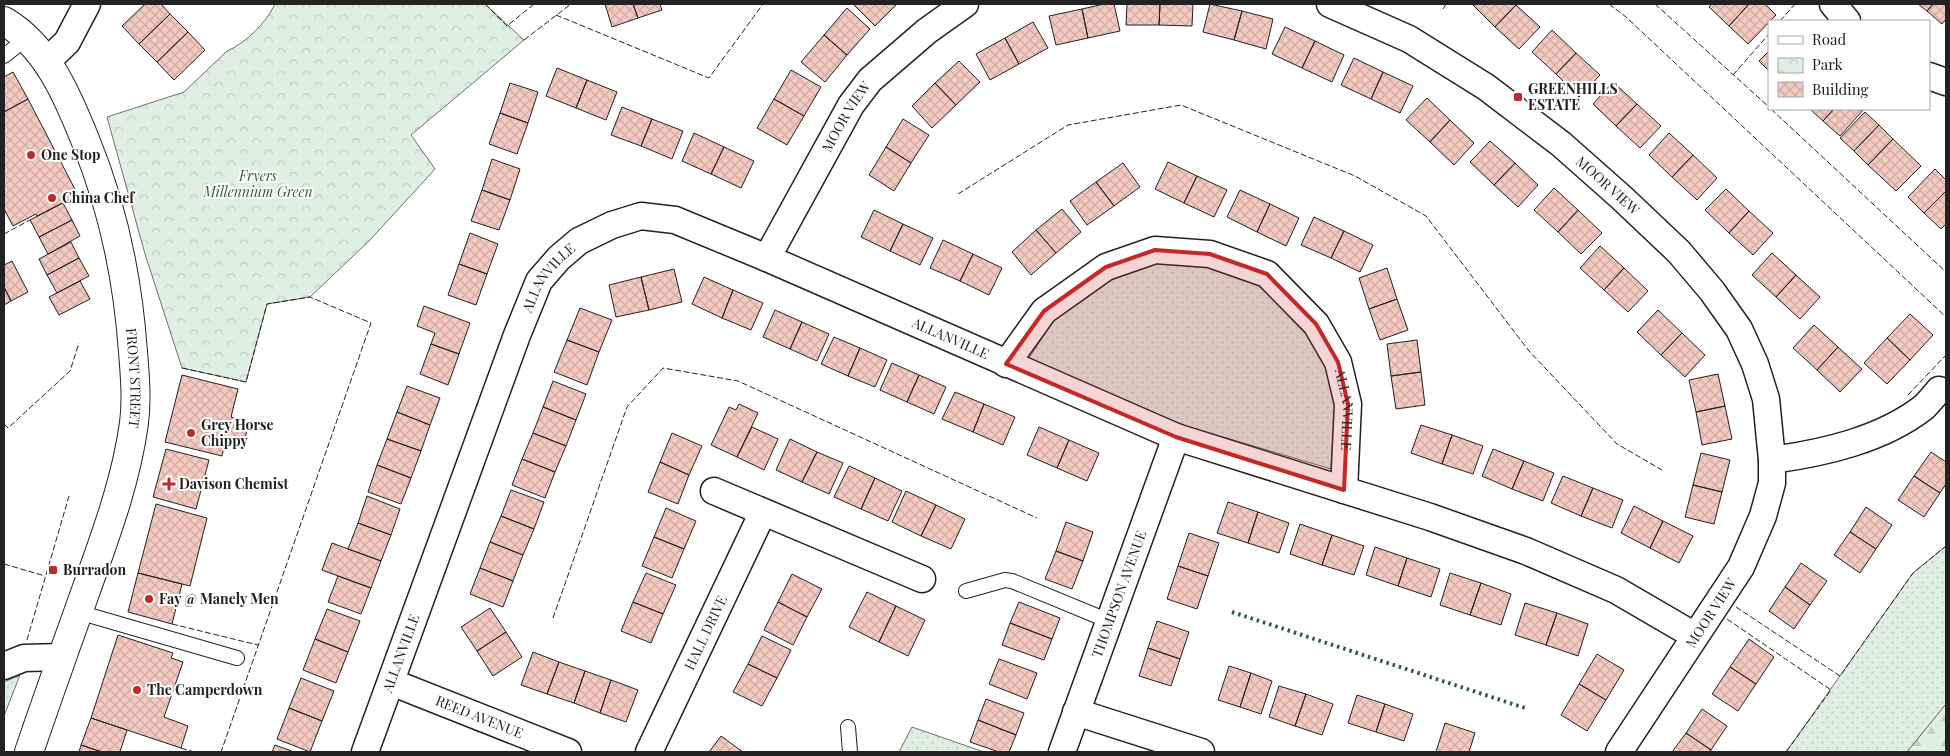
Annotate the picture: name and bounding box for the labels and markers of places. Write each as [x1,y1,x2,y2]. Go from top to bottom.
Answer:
place label: GREENHILLS ESTATE [1528,79,1618,114]
marker: GREENHILLS ESTATE [1512,91,1524,103]
place label: One Stop [41,145,100,164]
marker: One Stop [25,149,37,161]
place label: China Chef [62,188,135,207]
marker: China Chef [46,192,58,204]
place label: Grey Horse Chippy [201,415,274,450]
marker: Grey Horse Chippy [185,427,197,439]
place label: Davison Chemist [179,474,289,493]
marker: Davison Chemist [163,478,175,490]
place label: Burradon [63,560,127,579]
marker: Burradon [47,564,59,576]
place label: Fay @ Manely Men [159,589,279,608]
marker: Fay @ Manely Men [143,593,155,605]
place label: The Camperdown [147,680,263,699]
marker: The Camperdown [131,684,143,696]

